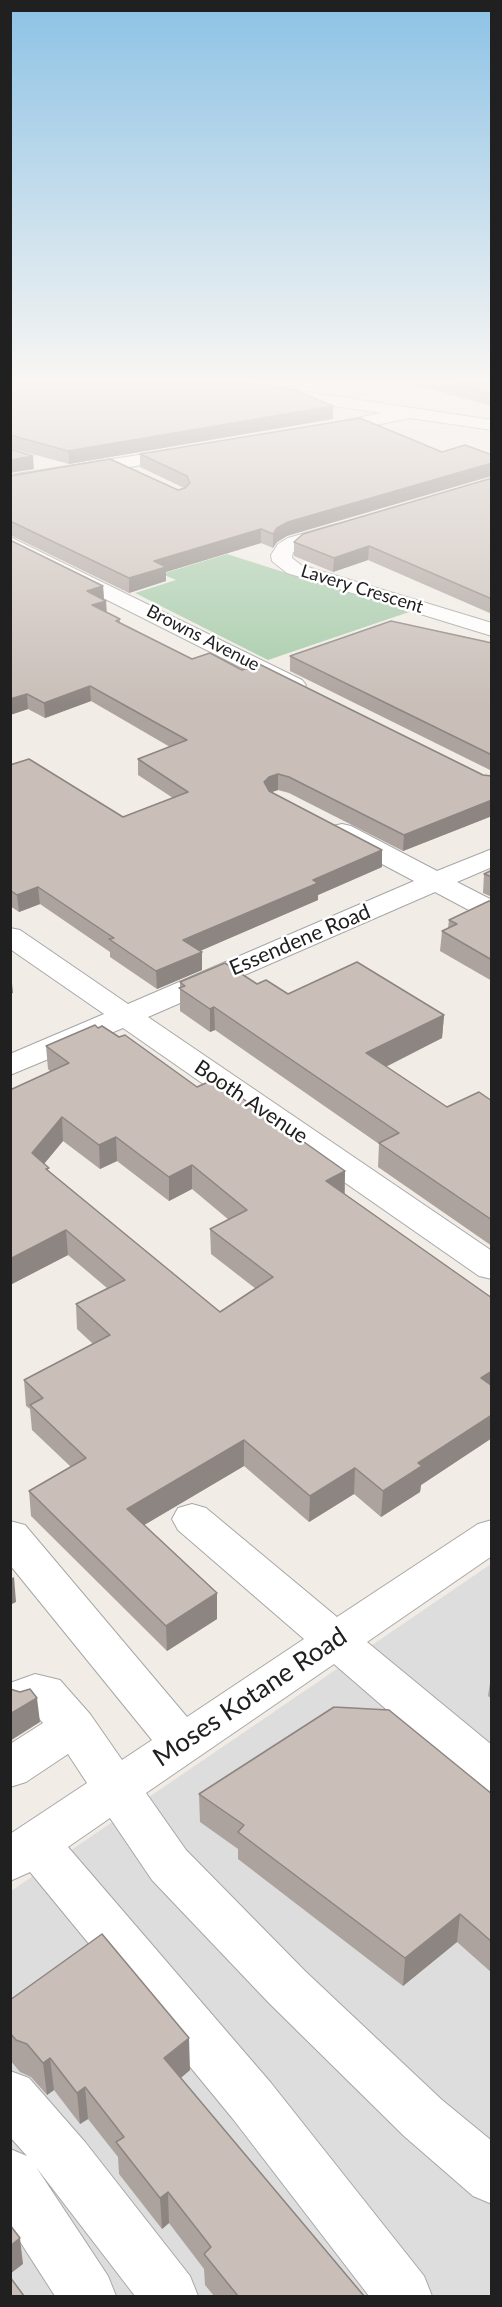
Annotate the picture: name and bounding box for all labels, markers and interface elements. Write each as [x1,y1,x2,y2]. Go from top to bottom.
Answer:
street label: Lavery Crescent [298,560,426,618]
street label: Browns Avenue [143,600,263,676]
street label: Essendene Road [226,899,374,981]
street label: Booth Avenue [190,1055,312,1149]
street label: Moses Kotane Road [147,1621,353,1773]

